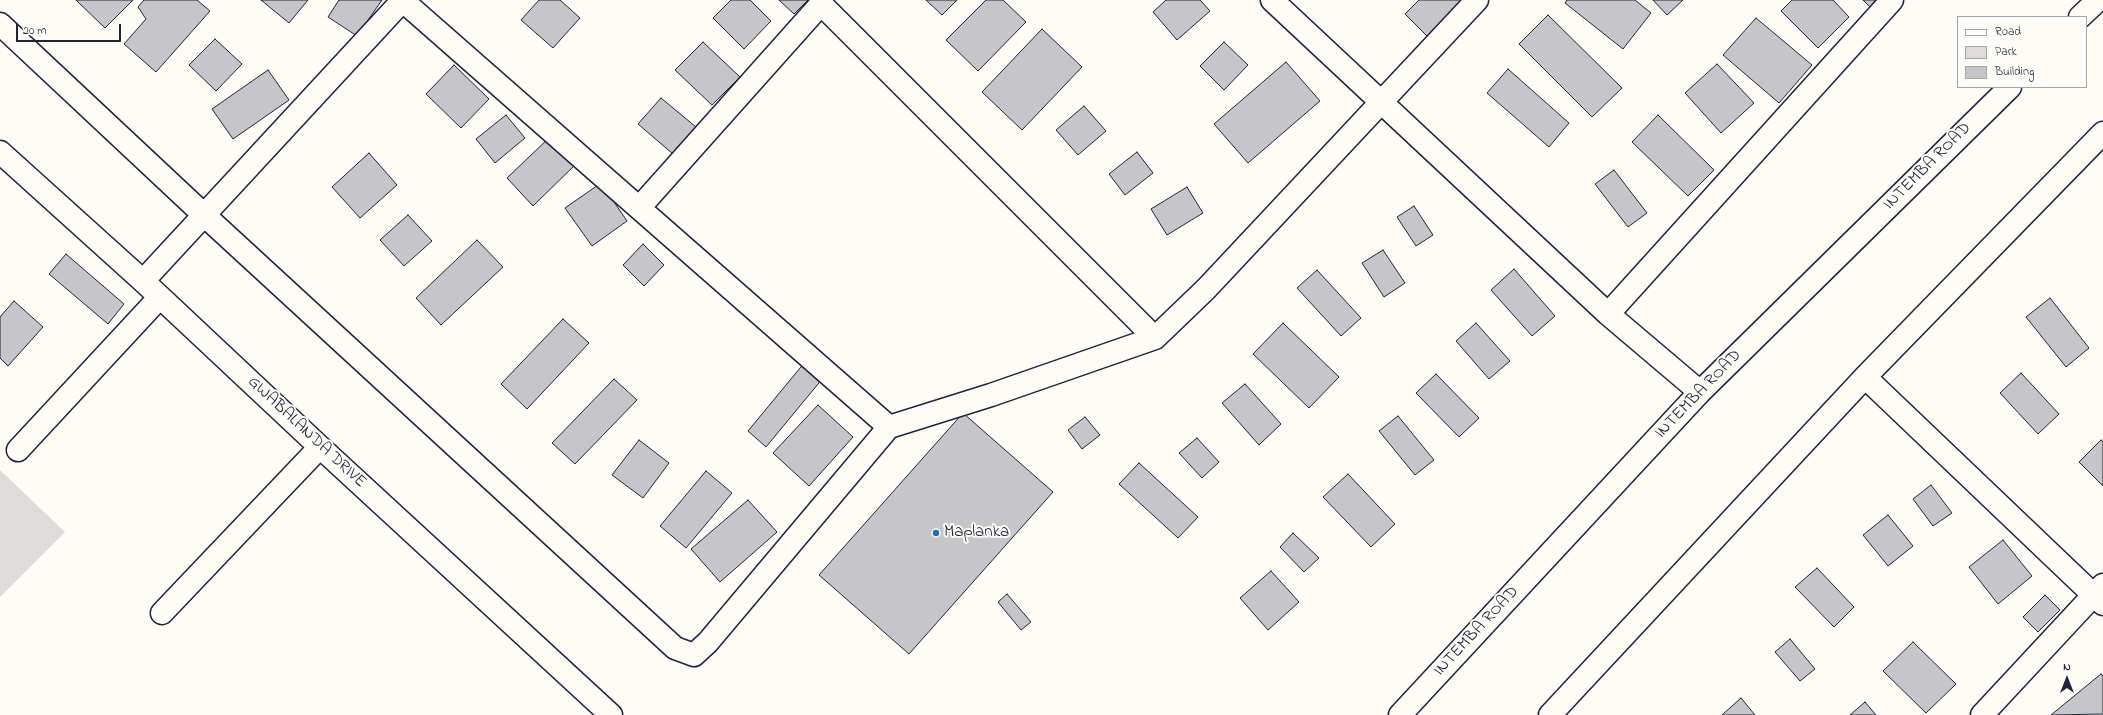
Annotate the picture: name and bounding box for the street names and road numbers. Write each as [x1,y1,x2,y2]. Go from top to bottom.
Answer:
street label: INTEMBA ROAD [1880,119,1976,215]
street label: INTEMBA ROAD [1651,346,1747,444]
street label: GWABALANDA DRIVE [242,373,370,493]
street label: INTEMBA ROAD [1430,583,1524,681]

